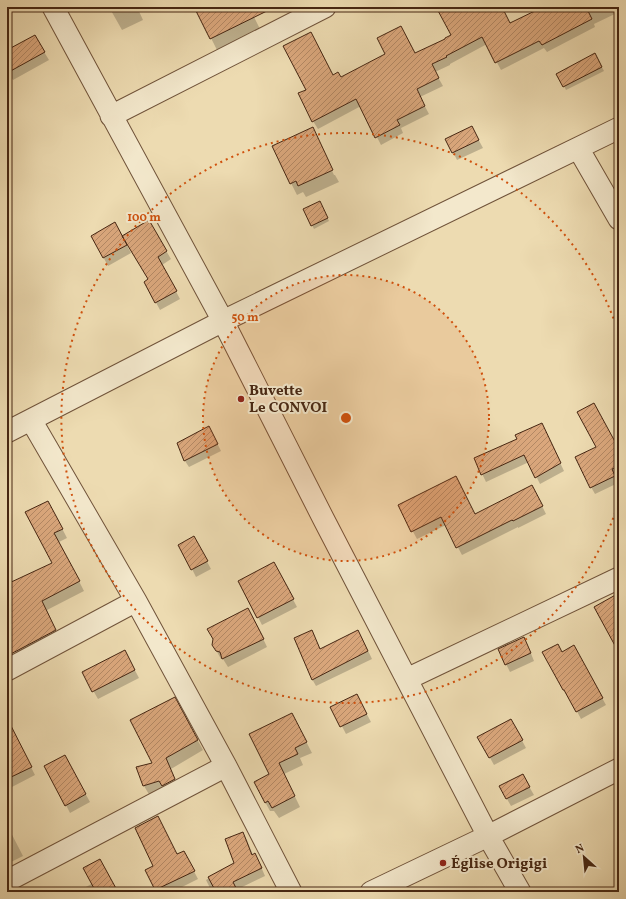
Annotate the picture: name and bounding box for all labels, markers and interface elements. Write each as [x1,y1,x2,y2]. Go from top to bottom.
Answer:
text: 100 m [127,210,161,226]
text: 50 m [231,310,259,326]
place label: Buvette Le CONVOI [249,381,328,419]
marker: Buvette Le CONVOI [236,394,246,404]
centre of rings [339,411,353,425]
north arrow [564,837,604,877]
text: N [573,841,587,858]
place label: Église Origigi [451,854,547,875]
marker: Église Origigi [438,858,448,868]

